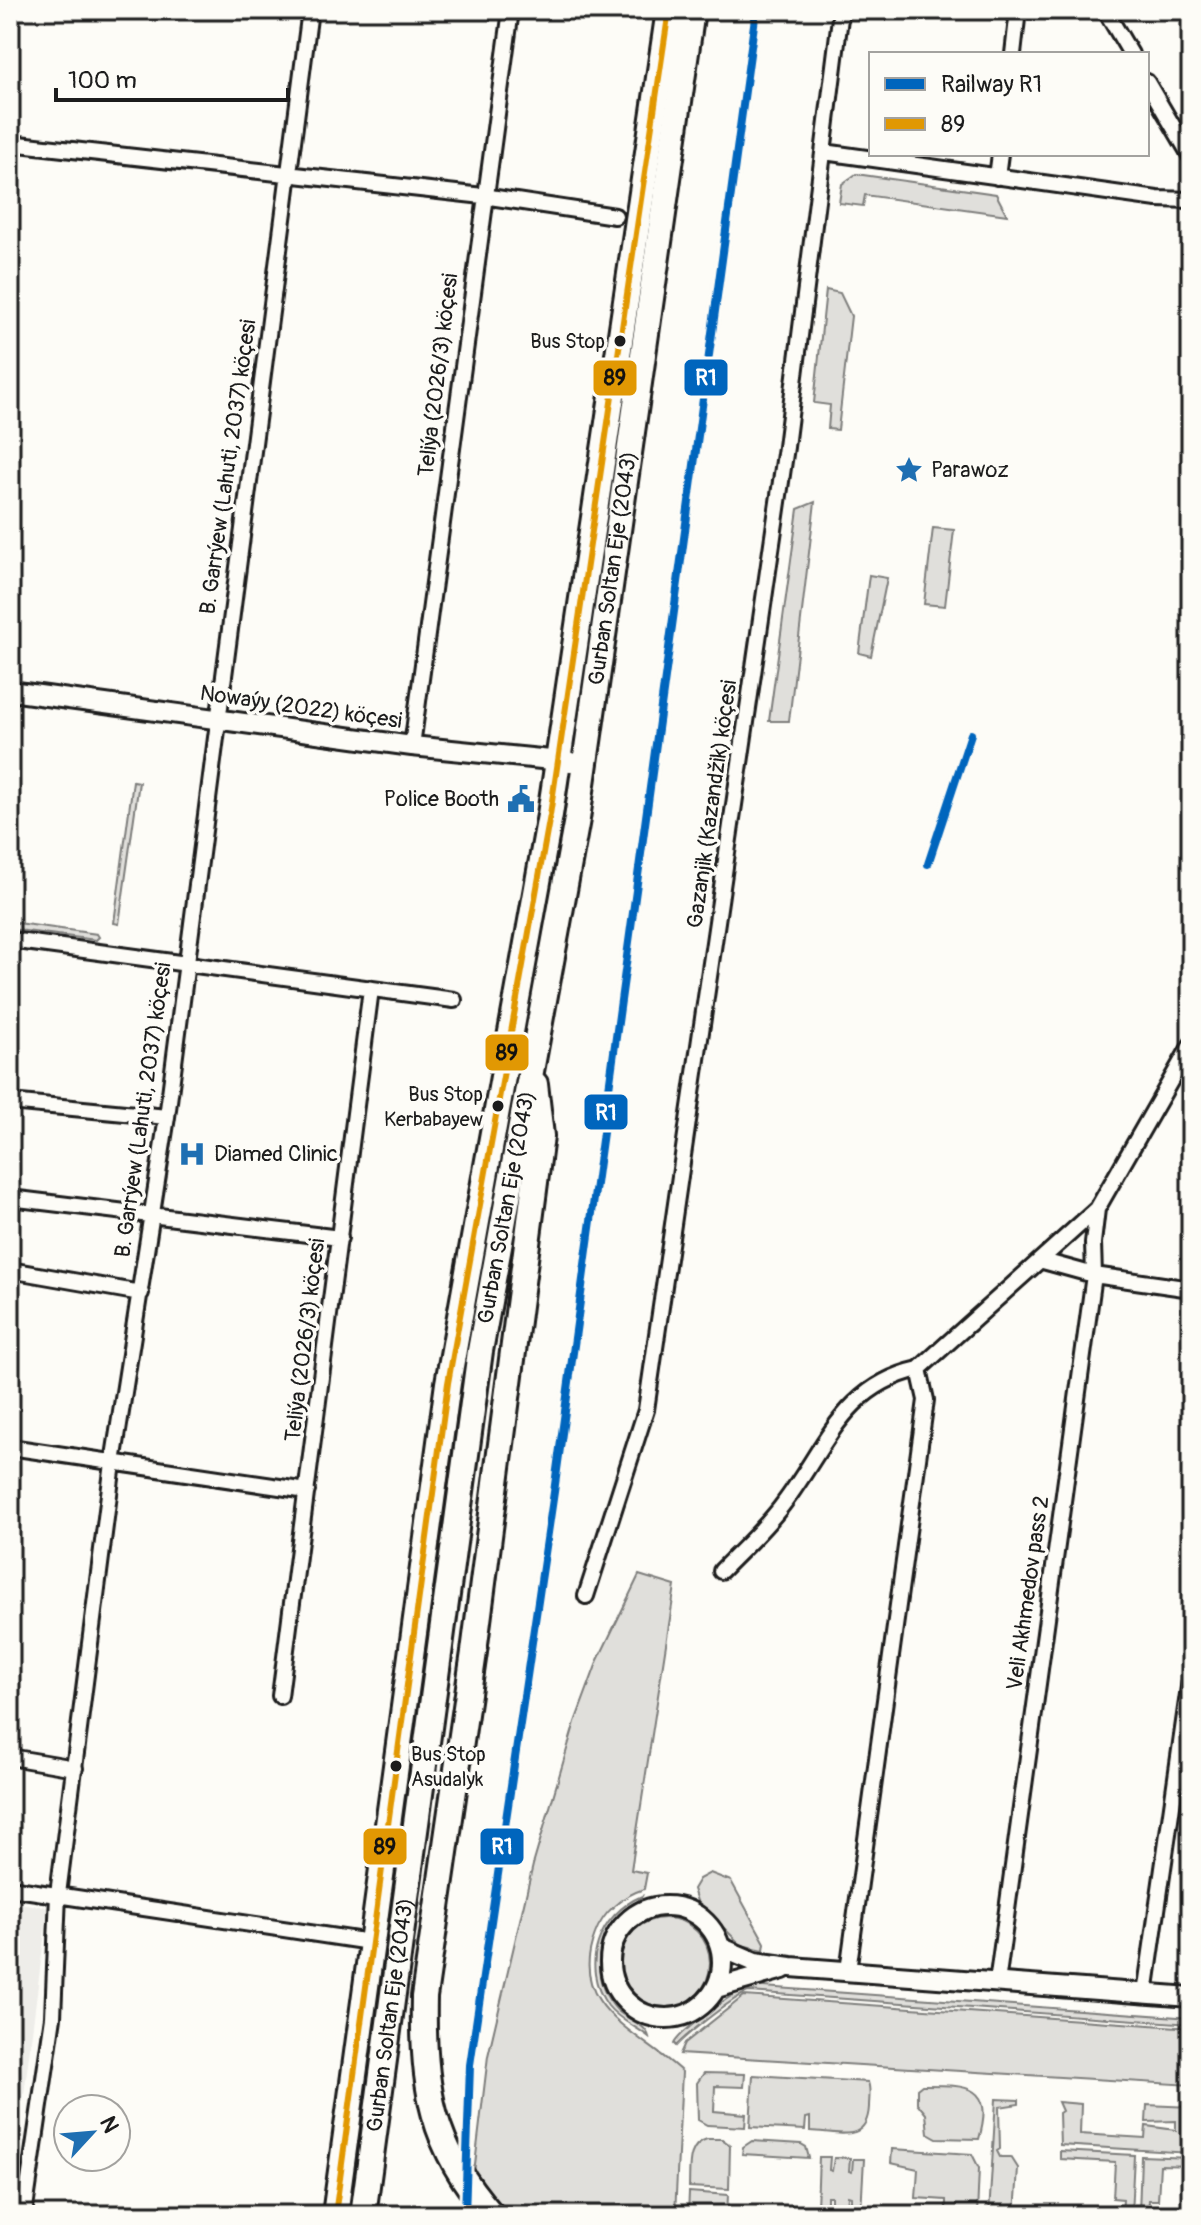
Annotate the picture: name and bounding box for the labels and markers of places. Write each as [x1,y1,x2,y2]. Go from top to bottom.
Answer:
place label: Bus Stop [530,329,605,354]
marker: Bus Stop [612,333,628,349]
place icon: Parawoz [894,455,924,485]
place label: Parawoz [931,456,1009,484]
public building icon: Police Booth [506,784,536,814]
place label: Police Booth [384,785,499,813]
place label: Bus Stop Kerbabayew [384,1082,483,1132]
marker: Bus Stop Kerbabayew [490,1098,506,1114]
hospital icon: Diamed Clinic [177,1139,207,1169]
place label: Diamed Clinic [214,1140,338,1168]
place label: Bus Stop Asudalyk [411,1742,486,1792]
marker: Bus Stop Asudalyk [388,1758,404,1774]

